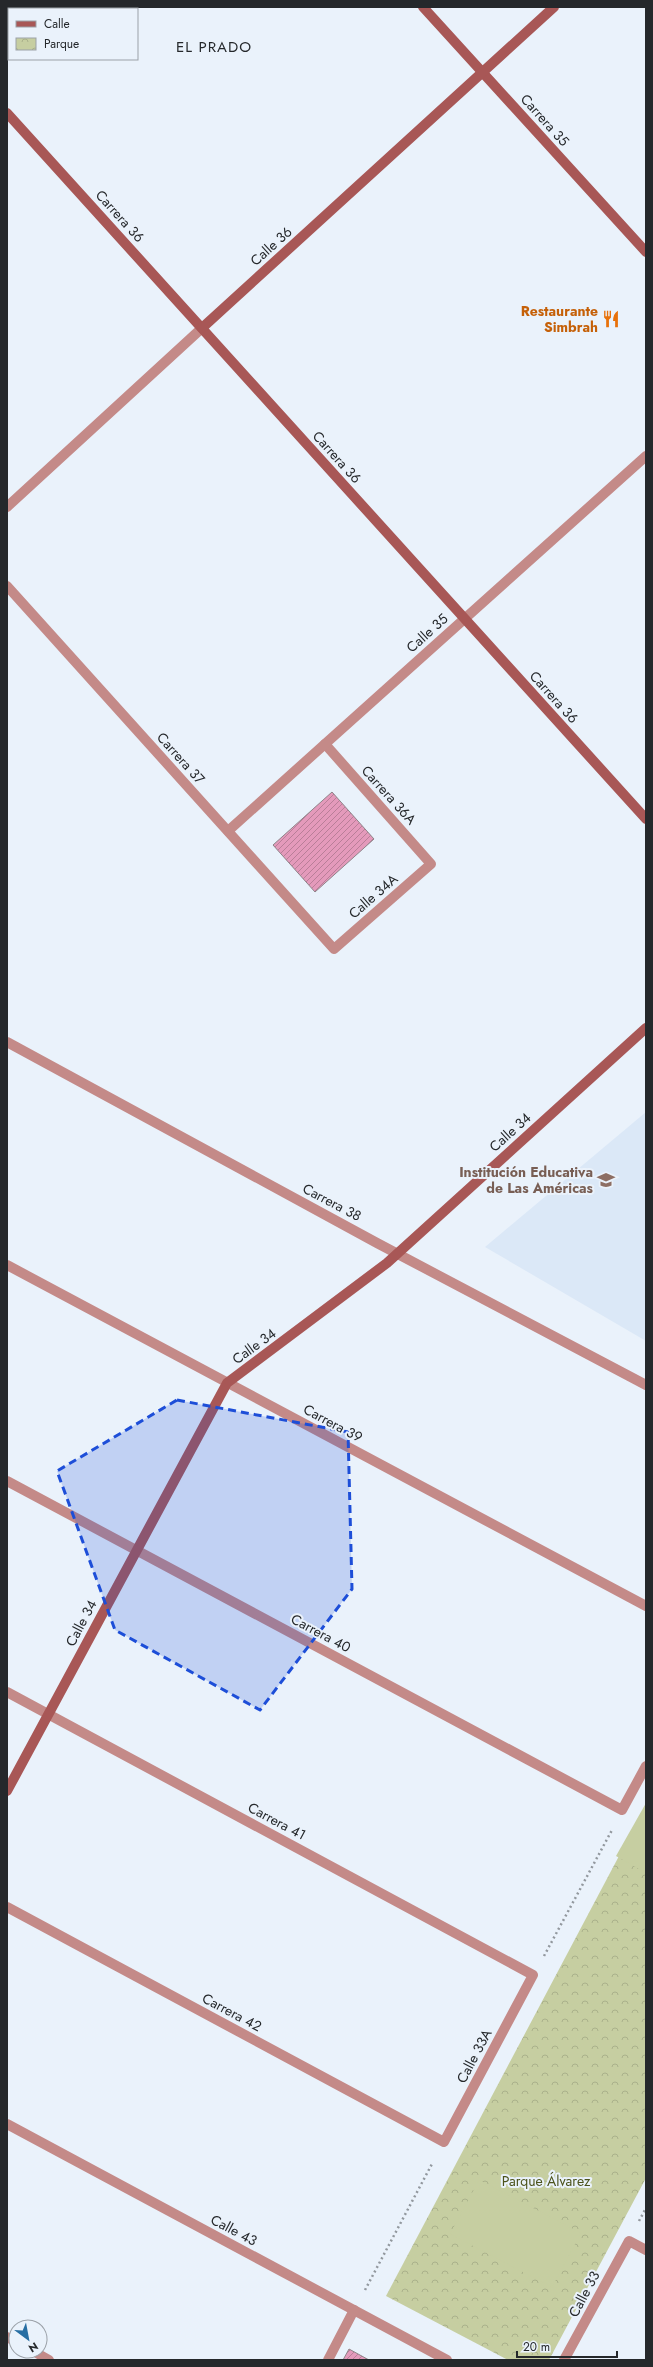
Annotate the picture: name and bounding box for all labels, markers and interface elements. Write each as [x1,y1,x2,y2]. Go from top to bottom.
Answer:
legend [8,8,138,60]
text: Calle [44,15,70,33]
text: Parque [44,35,79,53]
district label: EL PRADO [176,36,252,58]
street label: Carrera 35 [516,89,574,151]
street label: Carrera 36 [91,185,149,247]
street label: Calle 36 [246,222,296,270]
place label: Restaurante Simbrah [521,301,598,337]
restaurant icon: Restaurante Simbrah [601,309,621,329]
street label: Carrera 36 [308,426,366,488]
street label: Calle 35 [402,609,452,657]
street label: Carrera 36 [525,666,583,728]
street label: Carrera 37 [152,728,210,789]
street label: Carrera 36A [357,761,422,830]
street label: Calle 34A [344,869,402,923]
street label: Calle 34 [485,1108,535,1156]
place label: Institución Educativa de Las Américas [459,1162,594,1198]
school or university icon: Institución Educativa de Las Américas [596,1170,616,1190]
street label: Carrera 38 [299,1178,365,1226]
street label: Calle 34 [228,1323,280,1369]
street label: Carrera 39 [300,1399,366,1447]
street label: Calle 34 [60,1596,102,1650]
street label: Carrera 40 [288,1609,354,1657]
street label: Carrera 41 [244,1797,310,1845]
street label: Carrera 42 [199,1988,265,2036]
street label: Calle 33A [451,2025,497,2087]
park label: Parque Álvarez [502,2171,591,2191]
street label: Calle 43 [207,2209,261,2251]
street label: Calle 33 [564,2267,605,2321]
north arrow [8,2319,48,2359]
scale bar [517,2333,617,2359]
text: N [25,2338,41,2357]
text: 20 m [523,2338,550,2356]

